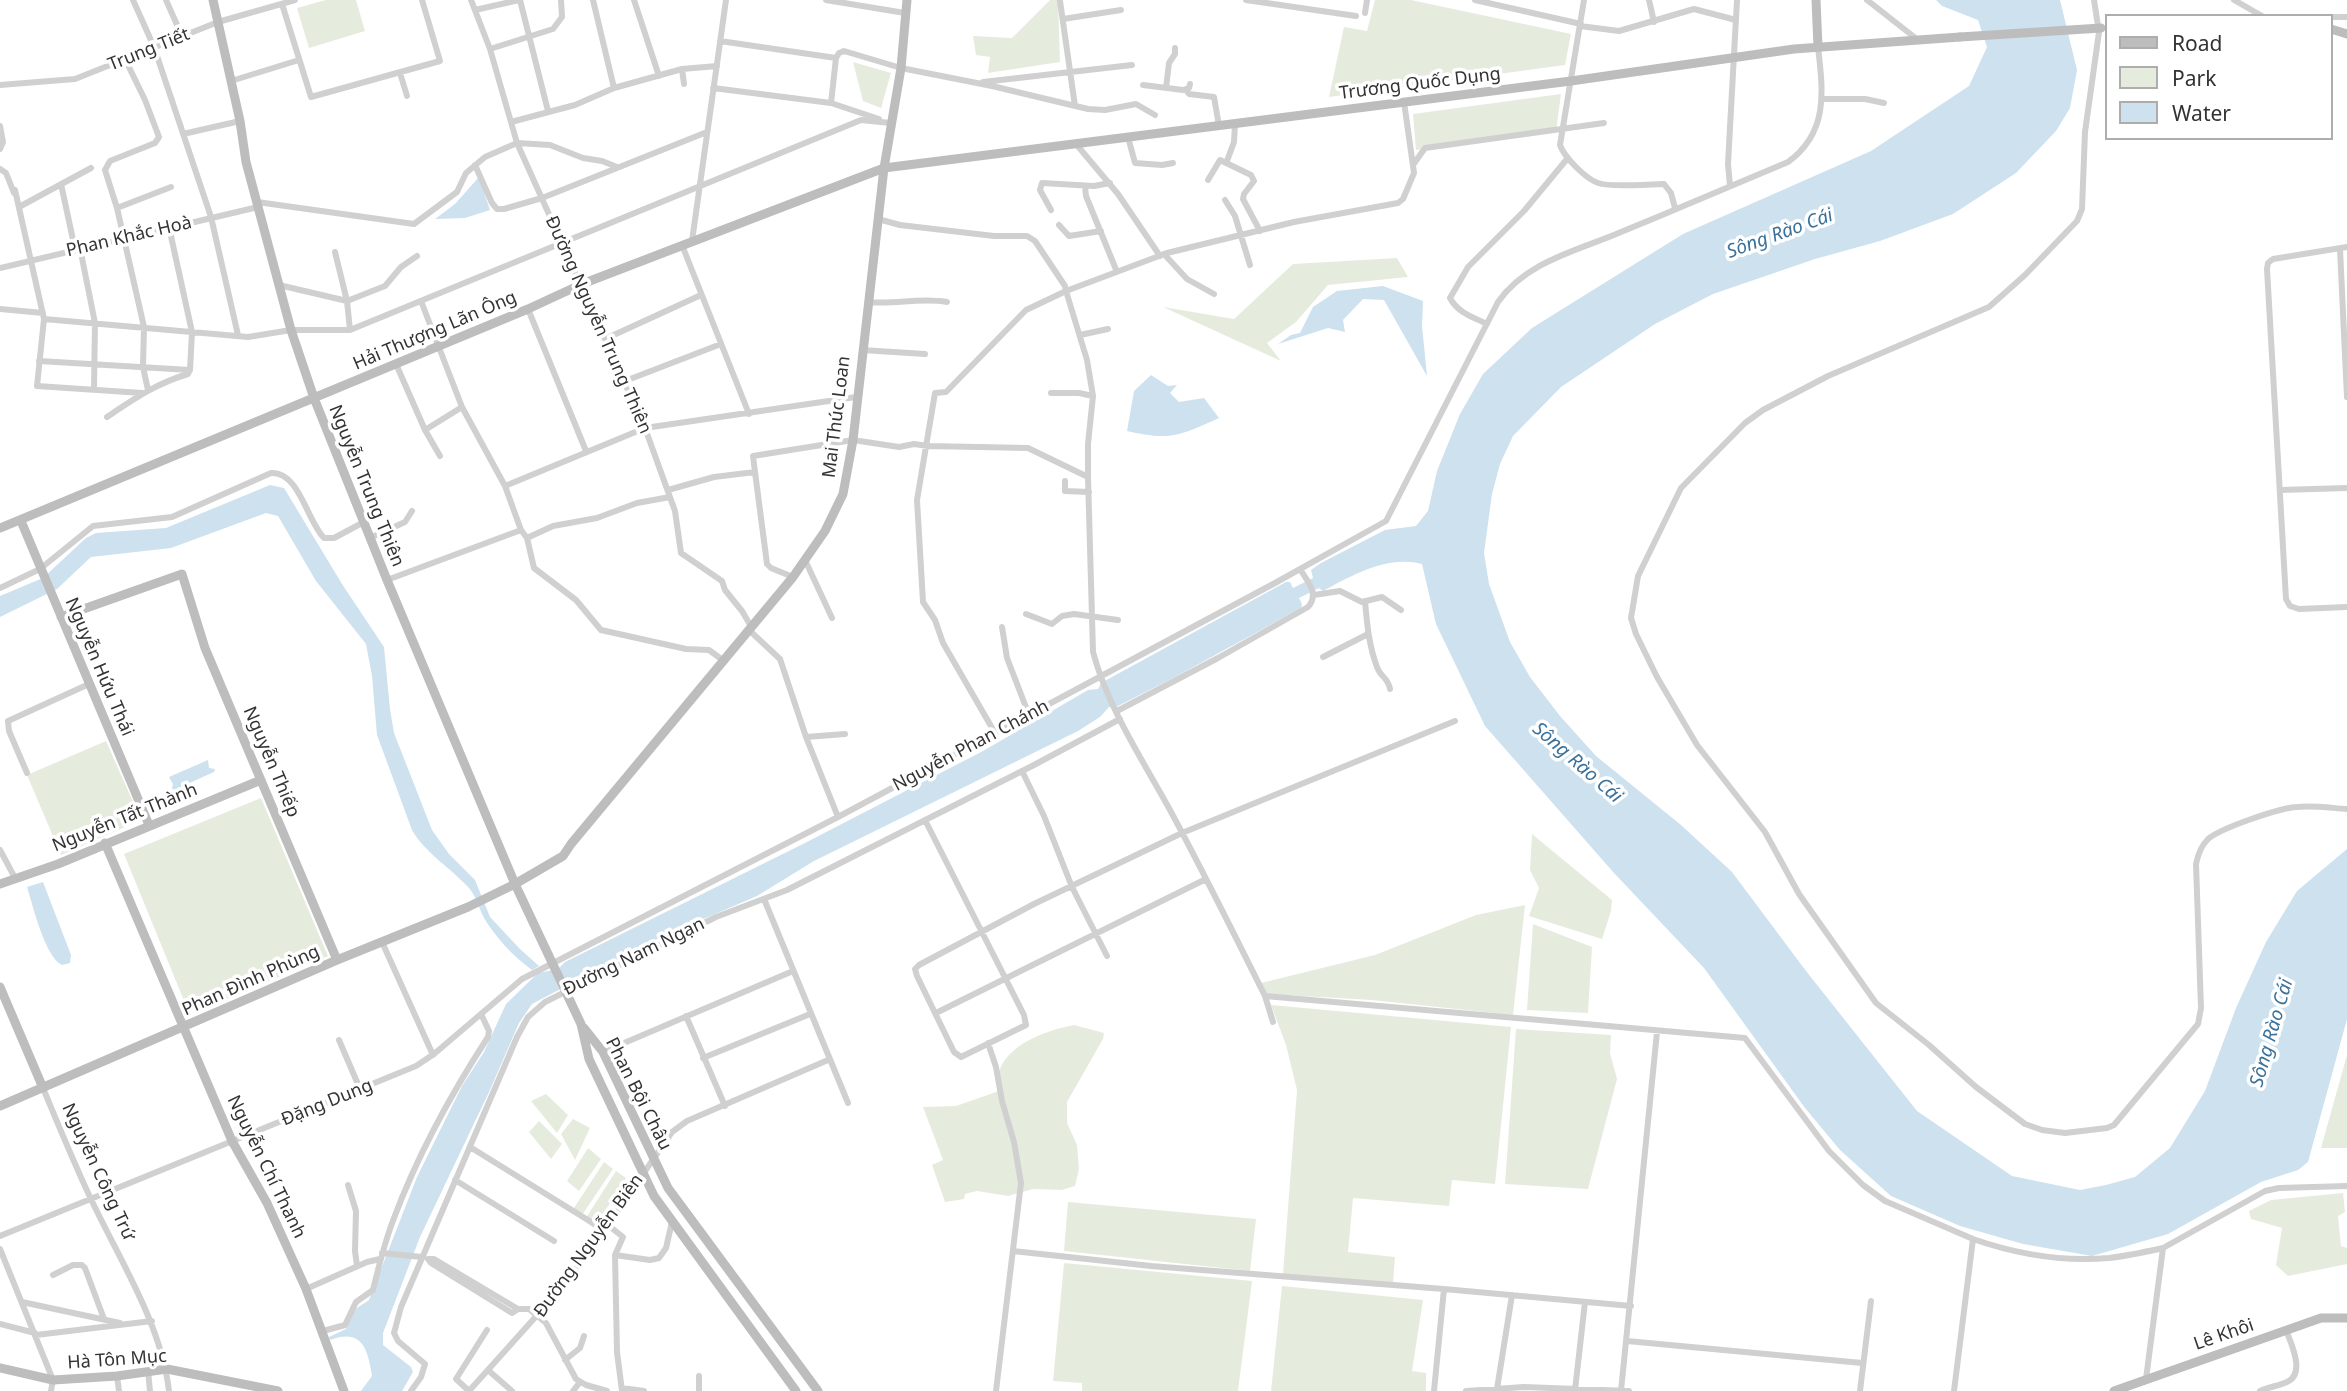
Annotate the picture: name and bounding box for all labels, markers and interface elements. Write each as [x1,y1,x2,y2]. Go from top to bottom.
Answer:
legend [2106,14,2333,140]
street label: Trung Tiết [105,24,193,76]
text: Road [2172,29,2222,57]
street label: Trương Quốc Dụng [1338,63,1502,105]
text: Park [2172,64,2216,92]
text: Water [2172,99,2231,127]
water label: Sông Rào Cái [1724,204,1836,264]
street label: Phan Khắc Hoà [64,212,194,262]
street label: Đường Nguyễn Trung Thiên [540,213,656,437]
street label: Hải Thượng Lãn Ông [350,287,520,375]
street label: Mai Thúc Loan [819,355,855,479]
street label: Nguyễn Trung Thiên [324,402,408,570]
street label: Nguyễn Hứu Thái [60,595,138,739]
street label: Nguyễn Phan Chánh [889,696,1053,796]
street label: Nguyễn Thiếp [238,703,304,821]
water label: Sông Rào Cái [1527,718,1627,808]
street label: Nguyễn Tất Thành [49,779,201,857]
street label: Đường Nam Ngạn [560,913,708,1001]
street label: Phan Đình Phùng [179,941,323,1021]
water label: Sông Rào Cái [2246,976,2298,1090]
street label: Phan Bội Châu [600,1034,676,1154]
street label: Đặng Dung [278,1075,376,1131]
street label: Nguyễn Chí Thanh [222,1092,310,1242]
street label: Nguyễn Công Trứ [57,1100,139,1244]
street label: Đường Nguyễn Biên [530,1170,648,1322]
street label: Lê Khôi [2191,1315,2257,1355]
street label: Hà Tôn Mục [67,1346,167,1374]

